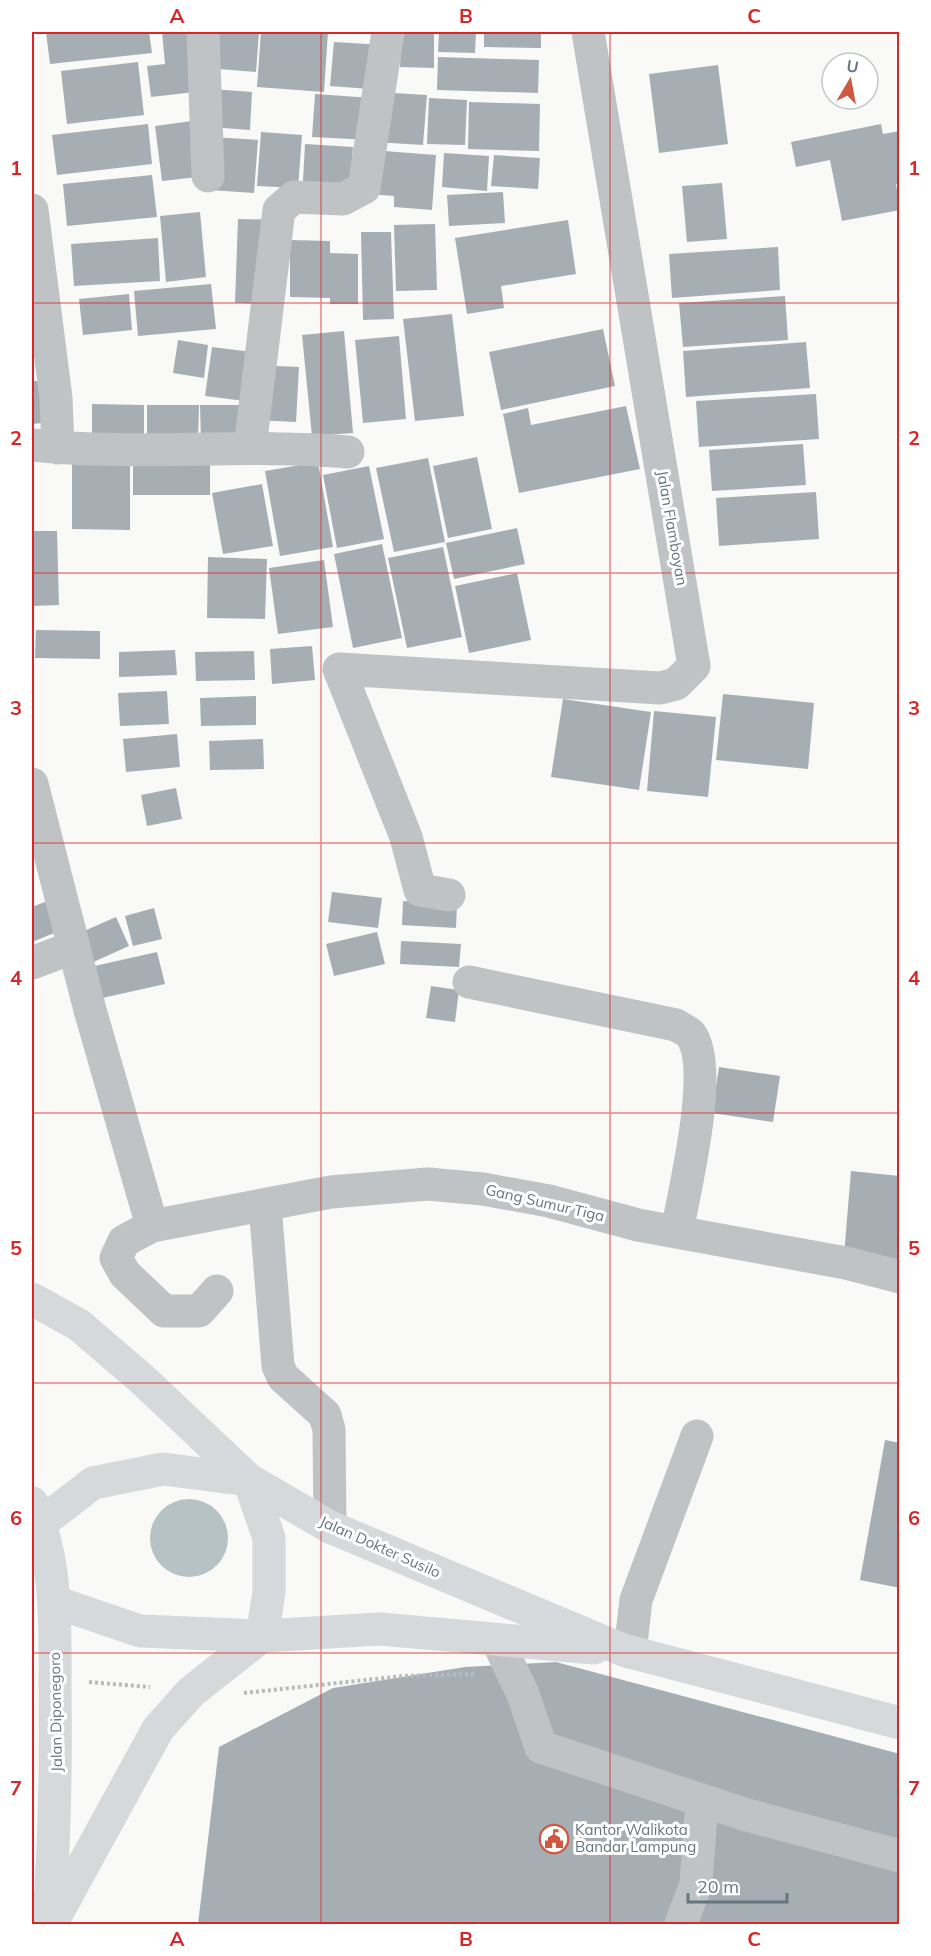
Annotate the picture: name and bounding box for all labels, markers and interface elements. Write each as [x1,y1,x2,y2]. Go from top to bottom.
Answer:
text: A [170,3,185,28]
text: B [459,3,473,28]
text: C [747,3,761,28]
north arrow [820,51,880,111]
text: U [845,55,860,77]
text: 1 [10,155,22,180]
text: 1 [908,155,920,180]
text: 2 [10,425,22,450]
text: 2 [908,425,920,450]
street label: Jalan Flamboyan [653,469,692,587]
text: 3 [10,695,22,720]
text: 3 [908,695,920,720]
text: 4 [10,965,22,990]
text: 4 [908,965,920,990]
street label: Gang Sumur Tiga [484,1180,606,1225]
text: 5 [10,1235,22,1260]
text: 5 [908,1235,920,1260]
text: 6 [10,1505,22,1530]
text: 6 [908,1505,920,1530]
street label: Jalan Dokter Susilo [317,1511,444,1582]
street label: Jalan Diponegoro [45,1652,66,1772]
text: 7 [10,1775,22,1800]
text: 7 [908,1775,920,1800]
place label: Kantor Walikota Bandar Lampung [575,1820,696,1856]
public building icon: Kantor Walikota Bandar Lampung [538,1823,570,1855]
scale bar [688,1866,787,1904]
text: 20 m [697,1875,739,1898]
text: A [170,1926,185,1951]
text: B [459,1926,473,1951]
text: C [747,1926,761,1951]

